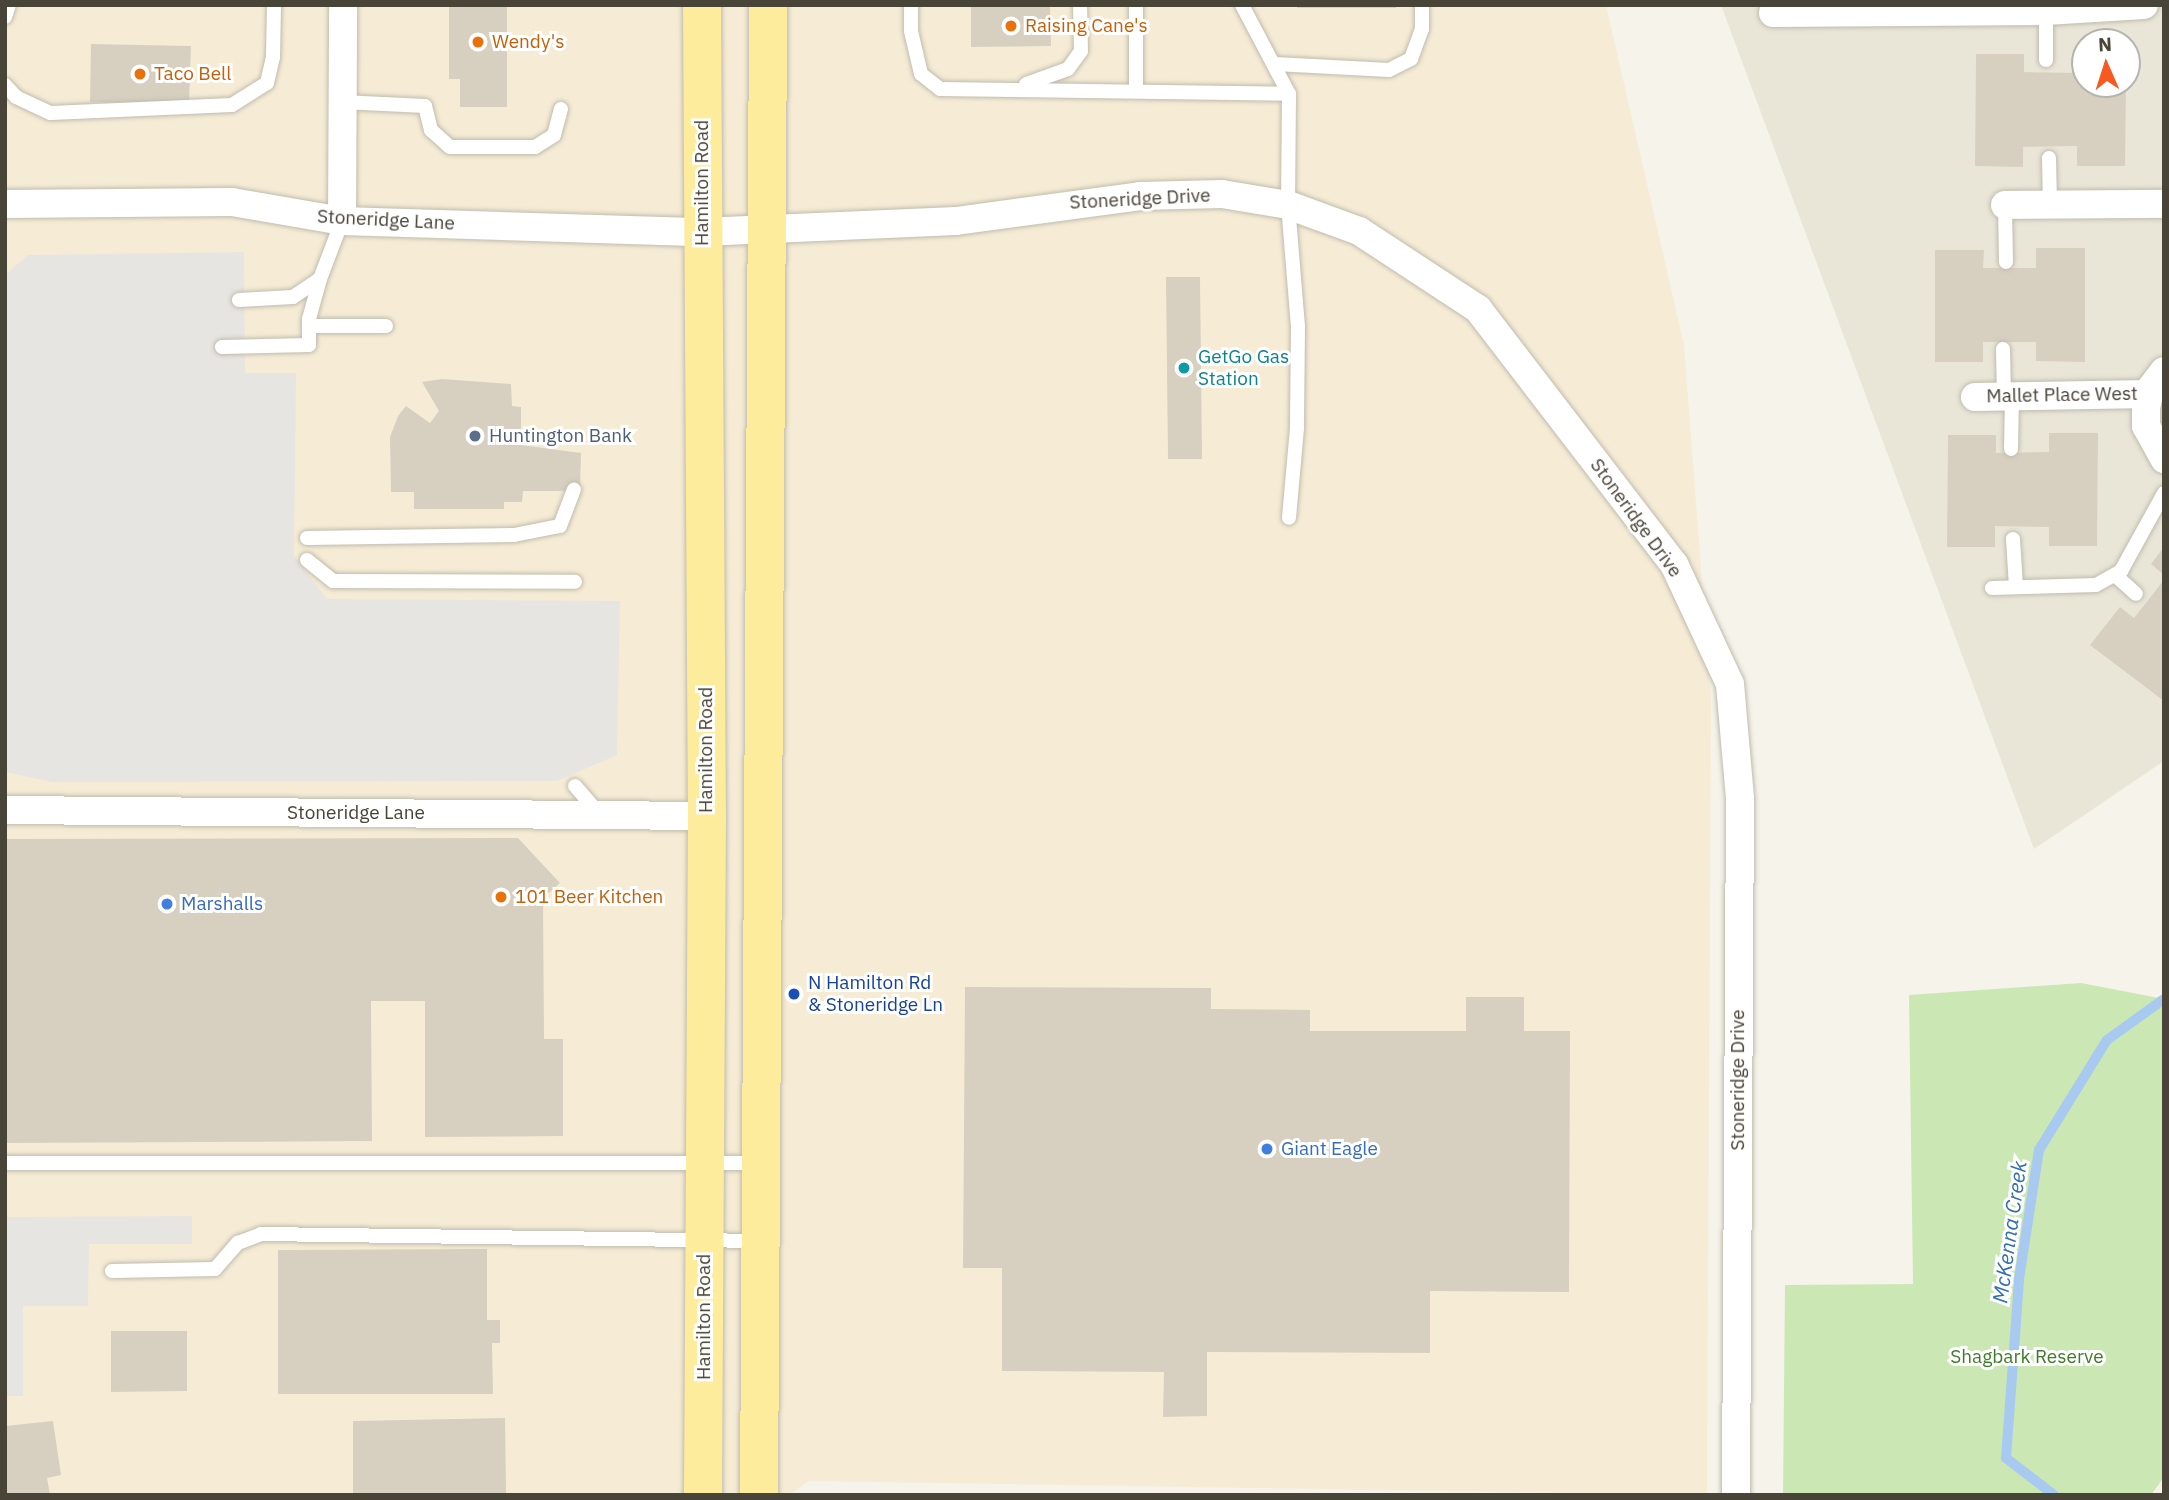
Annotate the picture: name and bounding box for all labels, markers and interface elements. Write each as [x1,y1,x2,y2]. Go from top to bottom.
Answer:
place label: Raising Cane's [1025,15,1148,37]
marker: Raising Cane's [1003,18,1019,34]
north arrow [2071,28,2141,98]
place label: Wendy's [492,31,565,53]
text: N [2097,32,2112,56]
marker: Wendy's [470,34,486,50]
place label: Taco Bell [154,63,231,85]
marker: Taco Bell [132,66,148,82]
street label: Hamilton Road [691,120,713,246]
street label: Stoneridge Drive [1069,184,1211,214]
street label: Stoneridge Lane [317,205,455,235]
place label: GetGo Gas Station [1198,346,1289,390]
marker: GetGo Gas Station [1176,360,1192,376]
street label: Mallet Place West [1986,382,2138,408]
place label: Huntington Bank [489,425,632,447]
marker: Huntington Bank [467,428,483,444]
street label: Stoneridge Drive [1585,454,1687,582]
street label: Hamilton Road [695,687,717,813]
street label: Stoneridge Lane [287,802,425,824]
place label: 101 Beer Kitchen [515,886,663,908]
marker: 101 Beer Kitchen [493,889,509,905]
place label: Marshalls [181,893,263,915]
marker: Marshalls [159,896,175,912]
place label: N Hamilton Rd & Stoneridge Ln [808,972,943,1016]
marker: N Hamilton Rd & Stoneridge Ln [786,986,802,1002]
street label: Stoneridge Drive [1727,1009,1749,1151]
place label: Giant Eagle [1281,1138,1378,1160]
marker: Giant Eagle [1259,1141,1275,1157]
water label: McKenna Creek [1987,1159,2031,1305]
street label: Hamilton Road [693,1254,715,1380]
park label: Shagbark Reserve [1950,1346,2104,1368]

